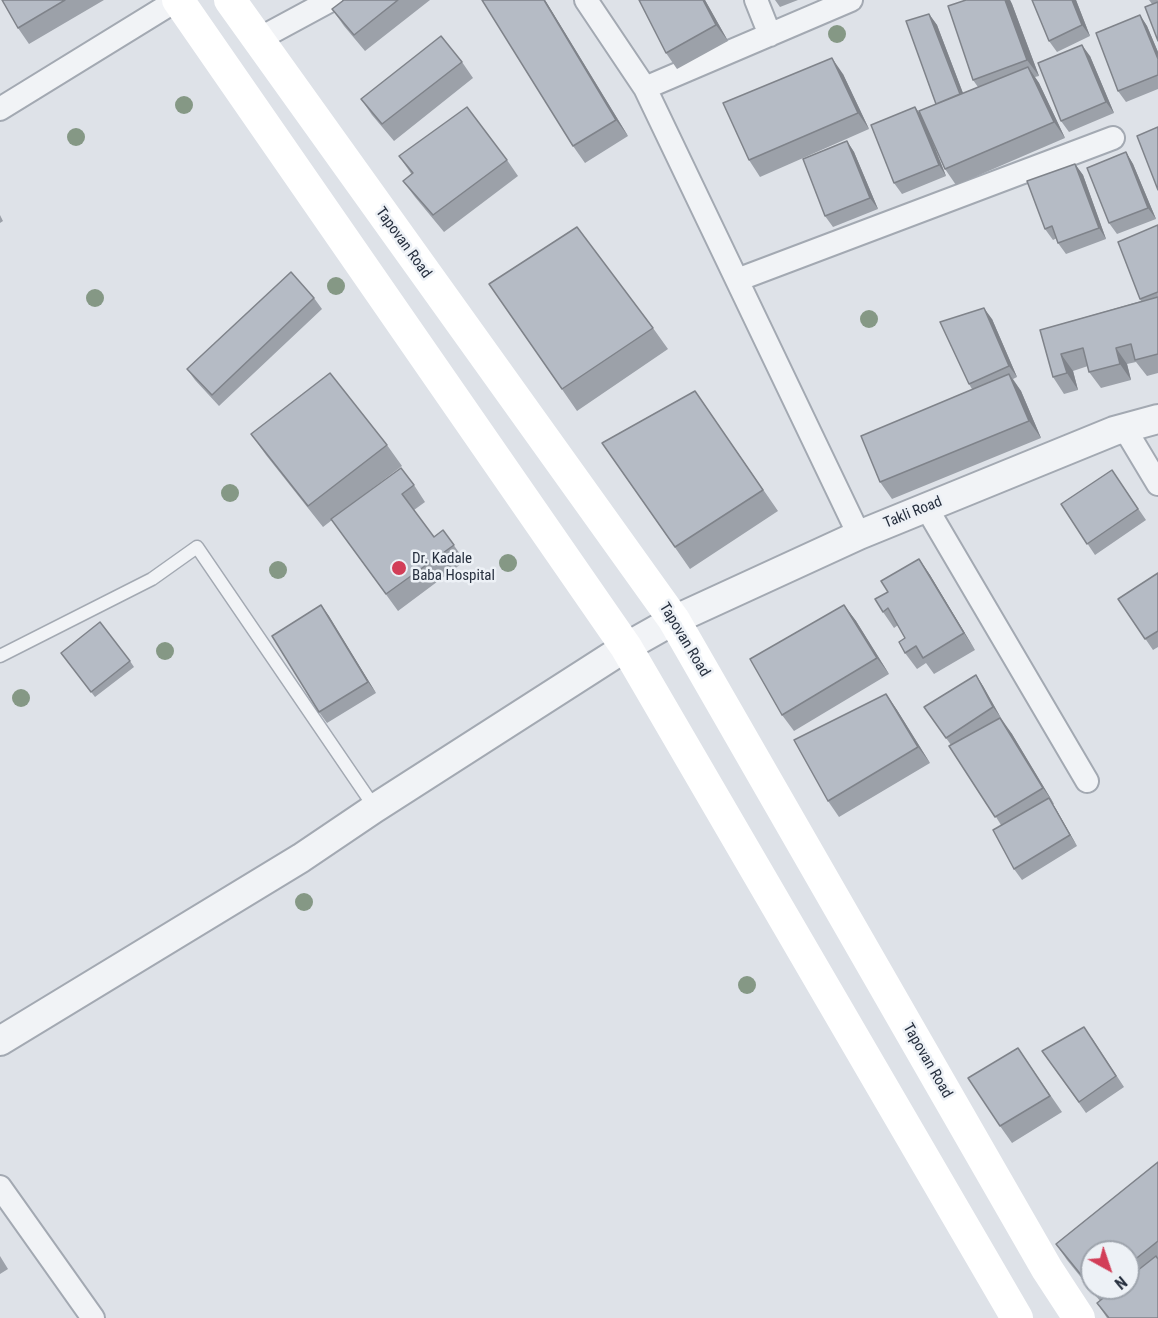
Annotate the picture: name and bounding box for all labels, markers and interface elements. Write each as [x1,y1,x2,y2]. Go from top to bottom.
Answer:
street label: Tapovan Road [371,204,435,282]
street label: Takli Road [881,493,945,533]
place label: Dr. Kadale Baba Hospital [412,550,495,585]
marker: Dr. Kadale Baba Hospital [390,559,408,577]
street label: Tapovan Road [655,600,713,680]
street label: Tapovan Road [898,1020,956,1102]
north arrow [1080,1240,1140,1300]
text: N [1111,1272,1130,1293]

